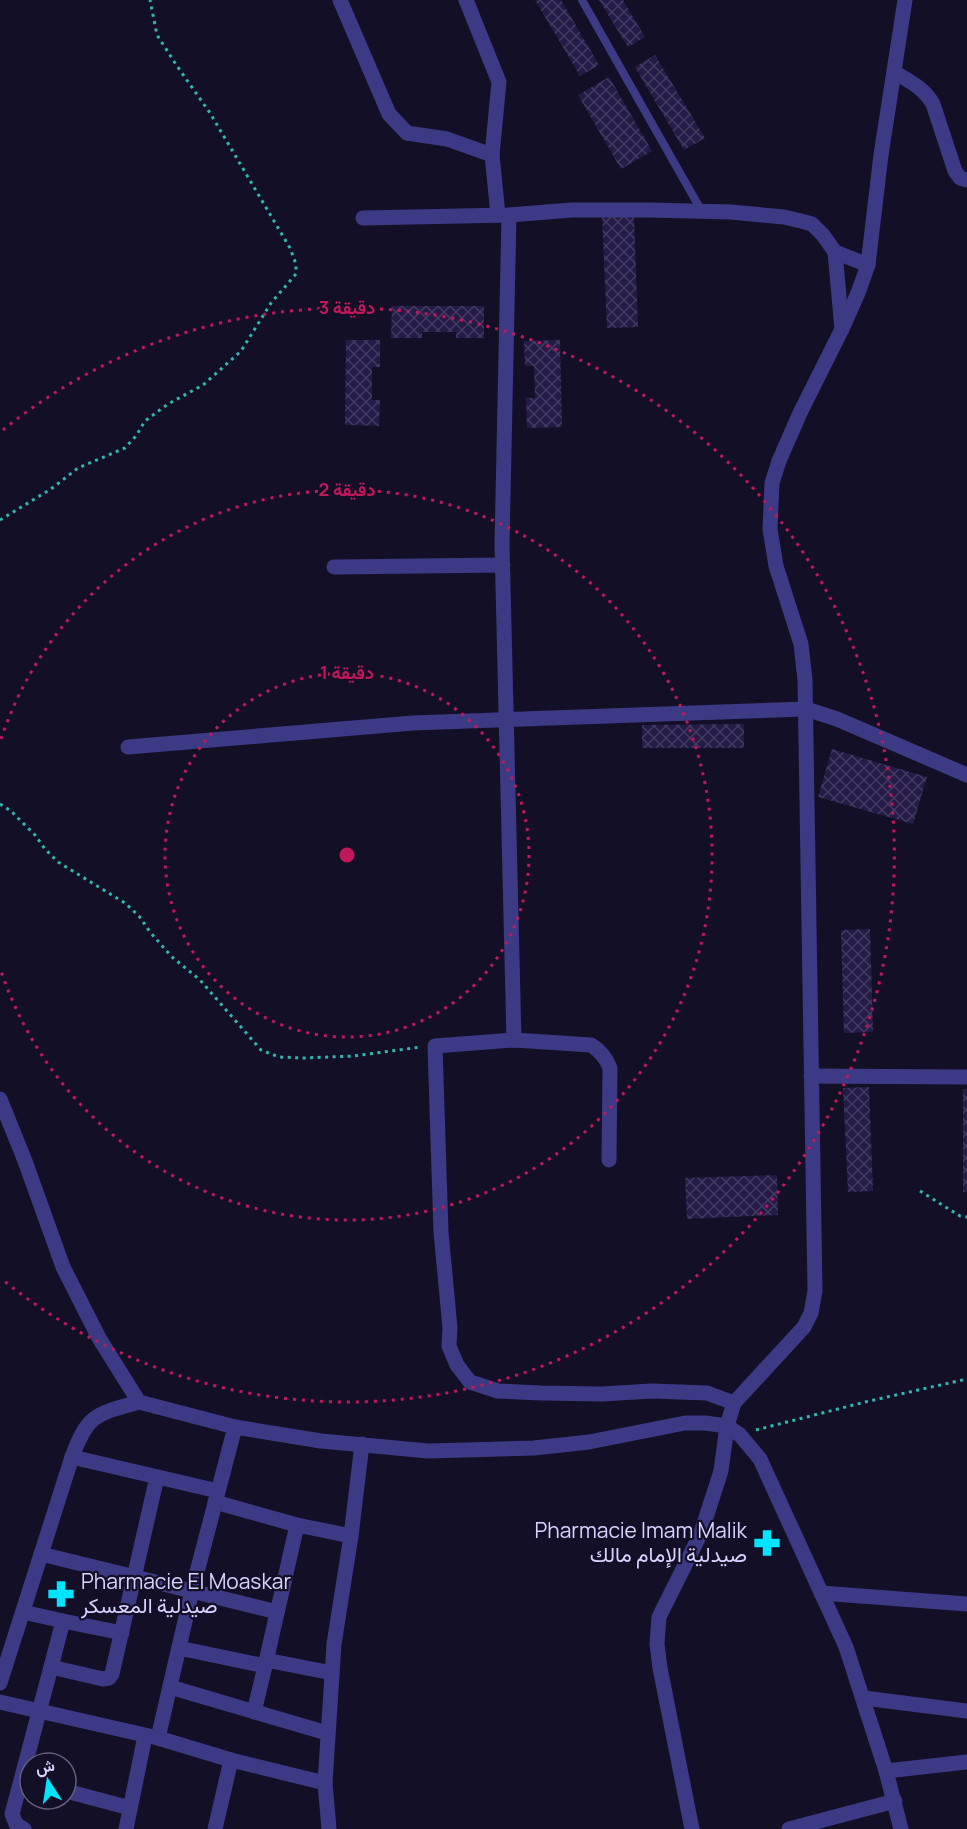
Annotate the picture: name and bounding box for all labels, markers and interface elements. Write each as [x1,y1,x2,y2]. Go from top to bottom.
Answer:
text: 3 دقيقة [319,295,375,319]
text: 2 دقيقة [319,477,375,501]
text: 1 دقيقة [320,660,374,684]
centre of rings [337,845,357,865]
place label: Pharmacie Imam Malik صيدلية الإمام مالك [535,1516,748,1569]
pharmacy icon: Pharmacie Imam Malik صيدلية الإمام مالك [752,1528,782,1558]
place label: Pharmacie El Moaskar صيدلية المعسكر [80,1567,291,1619]
pharmacy icon: Pharmacie El Moaskar صيدلية المعسكر [46,1579,76,1609]
north arrow [18,1751,78,1811]
text: ش [33,1754,57,1779]

